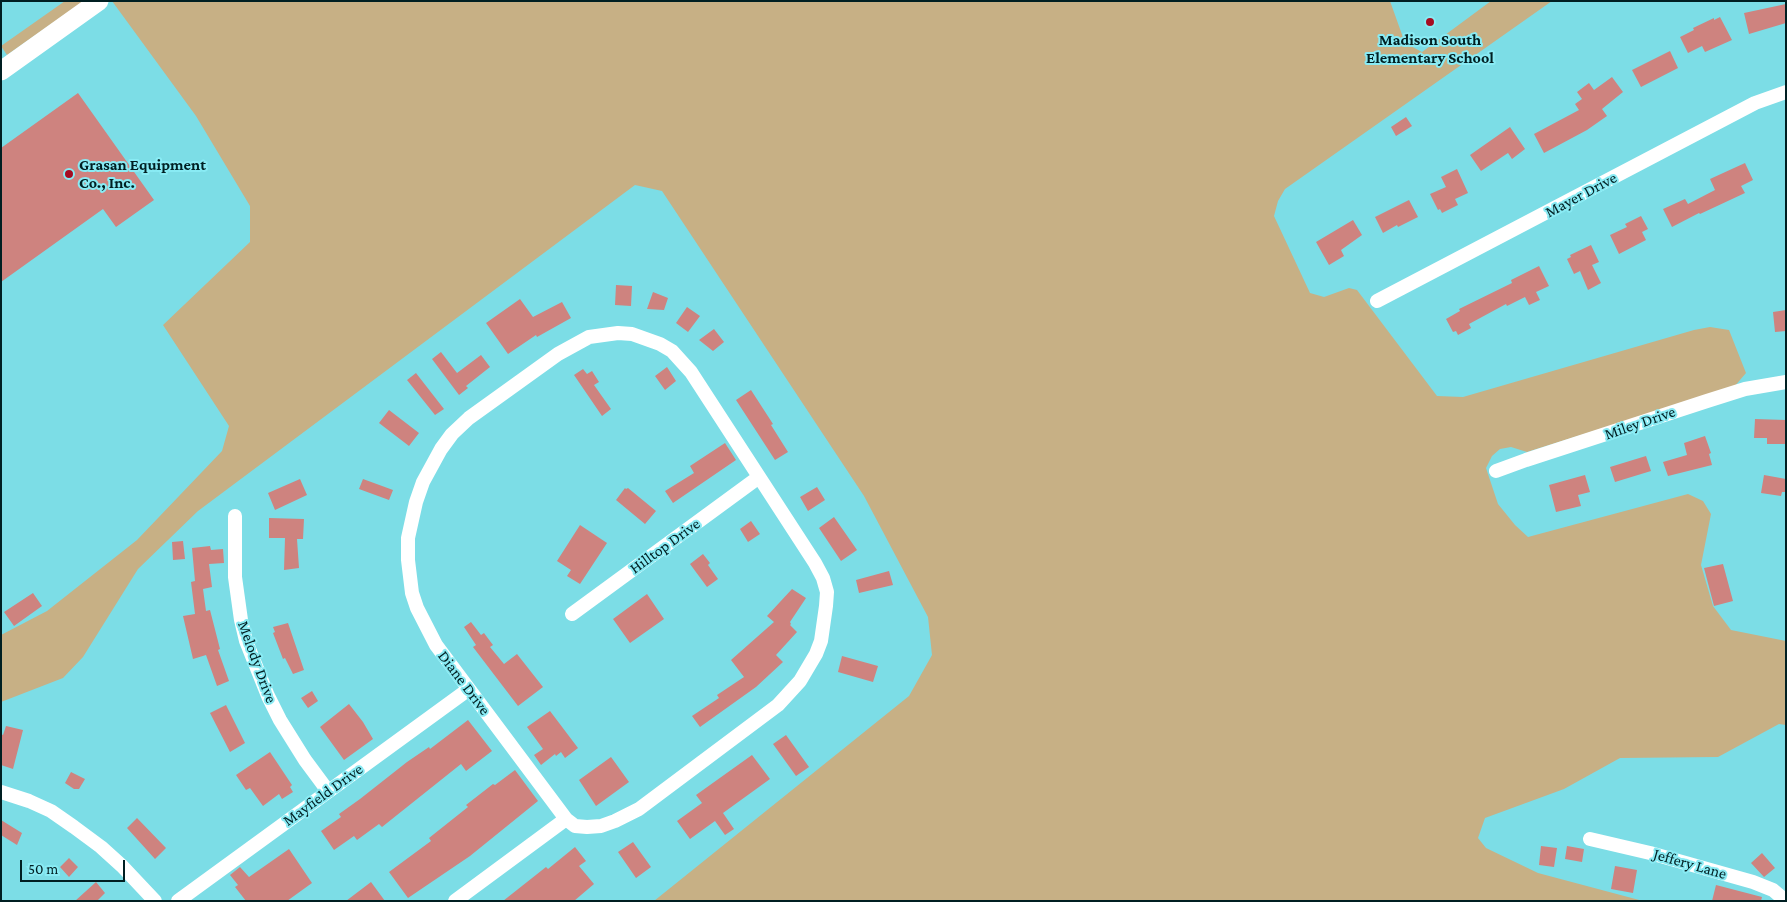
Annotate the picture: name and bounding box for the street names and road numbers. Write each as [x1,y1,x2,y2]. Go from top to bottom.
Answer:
street label: Mayer Drive [1542,168,1620,222]
street label: Miley Drive [1602,402,1678,444]
street label: Hilltop Drive [626,514,704,578]
street label: Melody Drive [233,618,281,706]
street label: Diane Drive [434,647,494,719]
street label: Mayfield Drive [279,760,367,830]
street label: Jeffery Lane [1651,844,1729,884]

